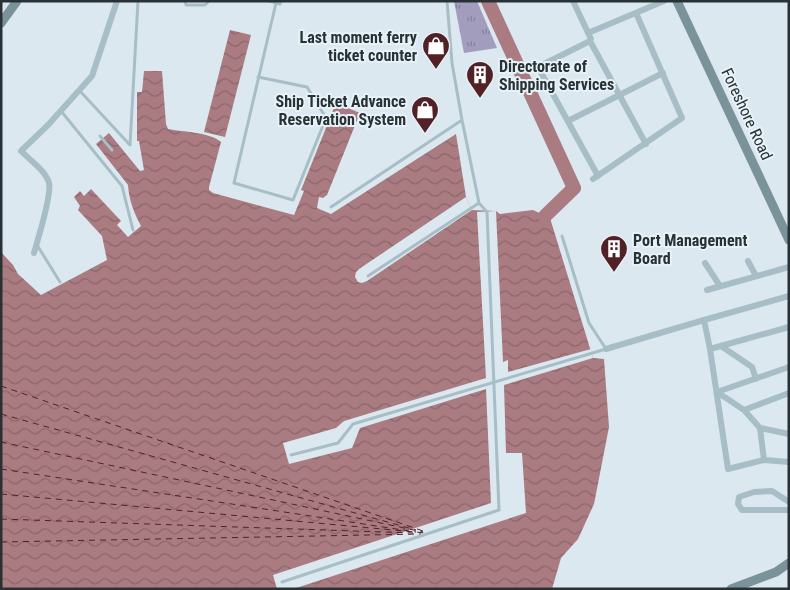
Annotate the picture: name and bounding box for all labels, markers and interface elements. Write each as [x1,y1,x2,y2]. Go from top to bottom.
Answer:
place label: Last moment ferry ticket counter [300,28,417,65]
shop icon: Last moment ferry ticket counter [421,31,451,70]
place label: Directorate of Shipping Services [499,57,614,94]
building icon: Directorate of Shipping Services [465,60,495,99]
street label: Foreshore Road [717,65,777,163]
place label: Ship Ticket Advance Reservation System [276,92,406,129]
shop icon: Ship Ticket Advance Reservation System [410,95,440,134]
place label: Port Management Board [633,231,747,268]
building icon: Port Management Board [599,234,629,273]

